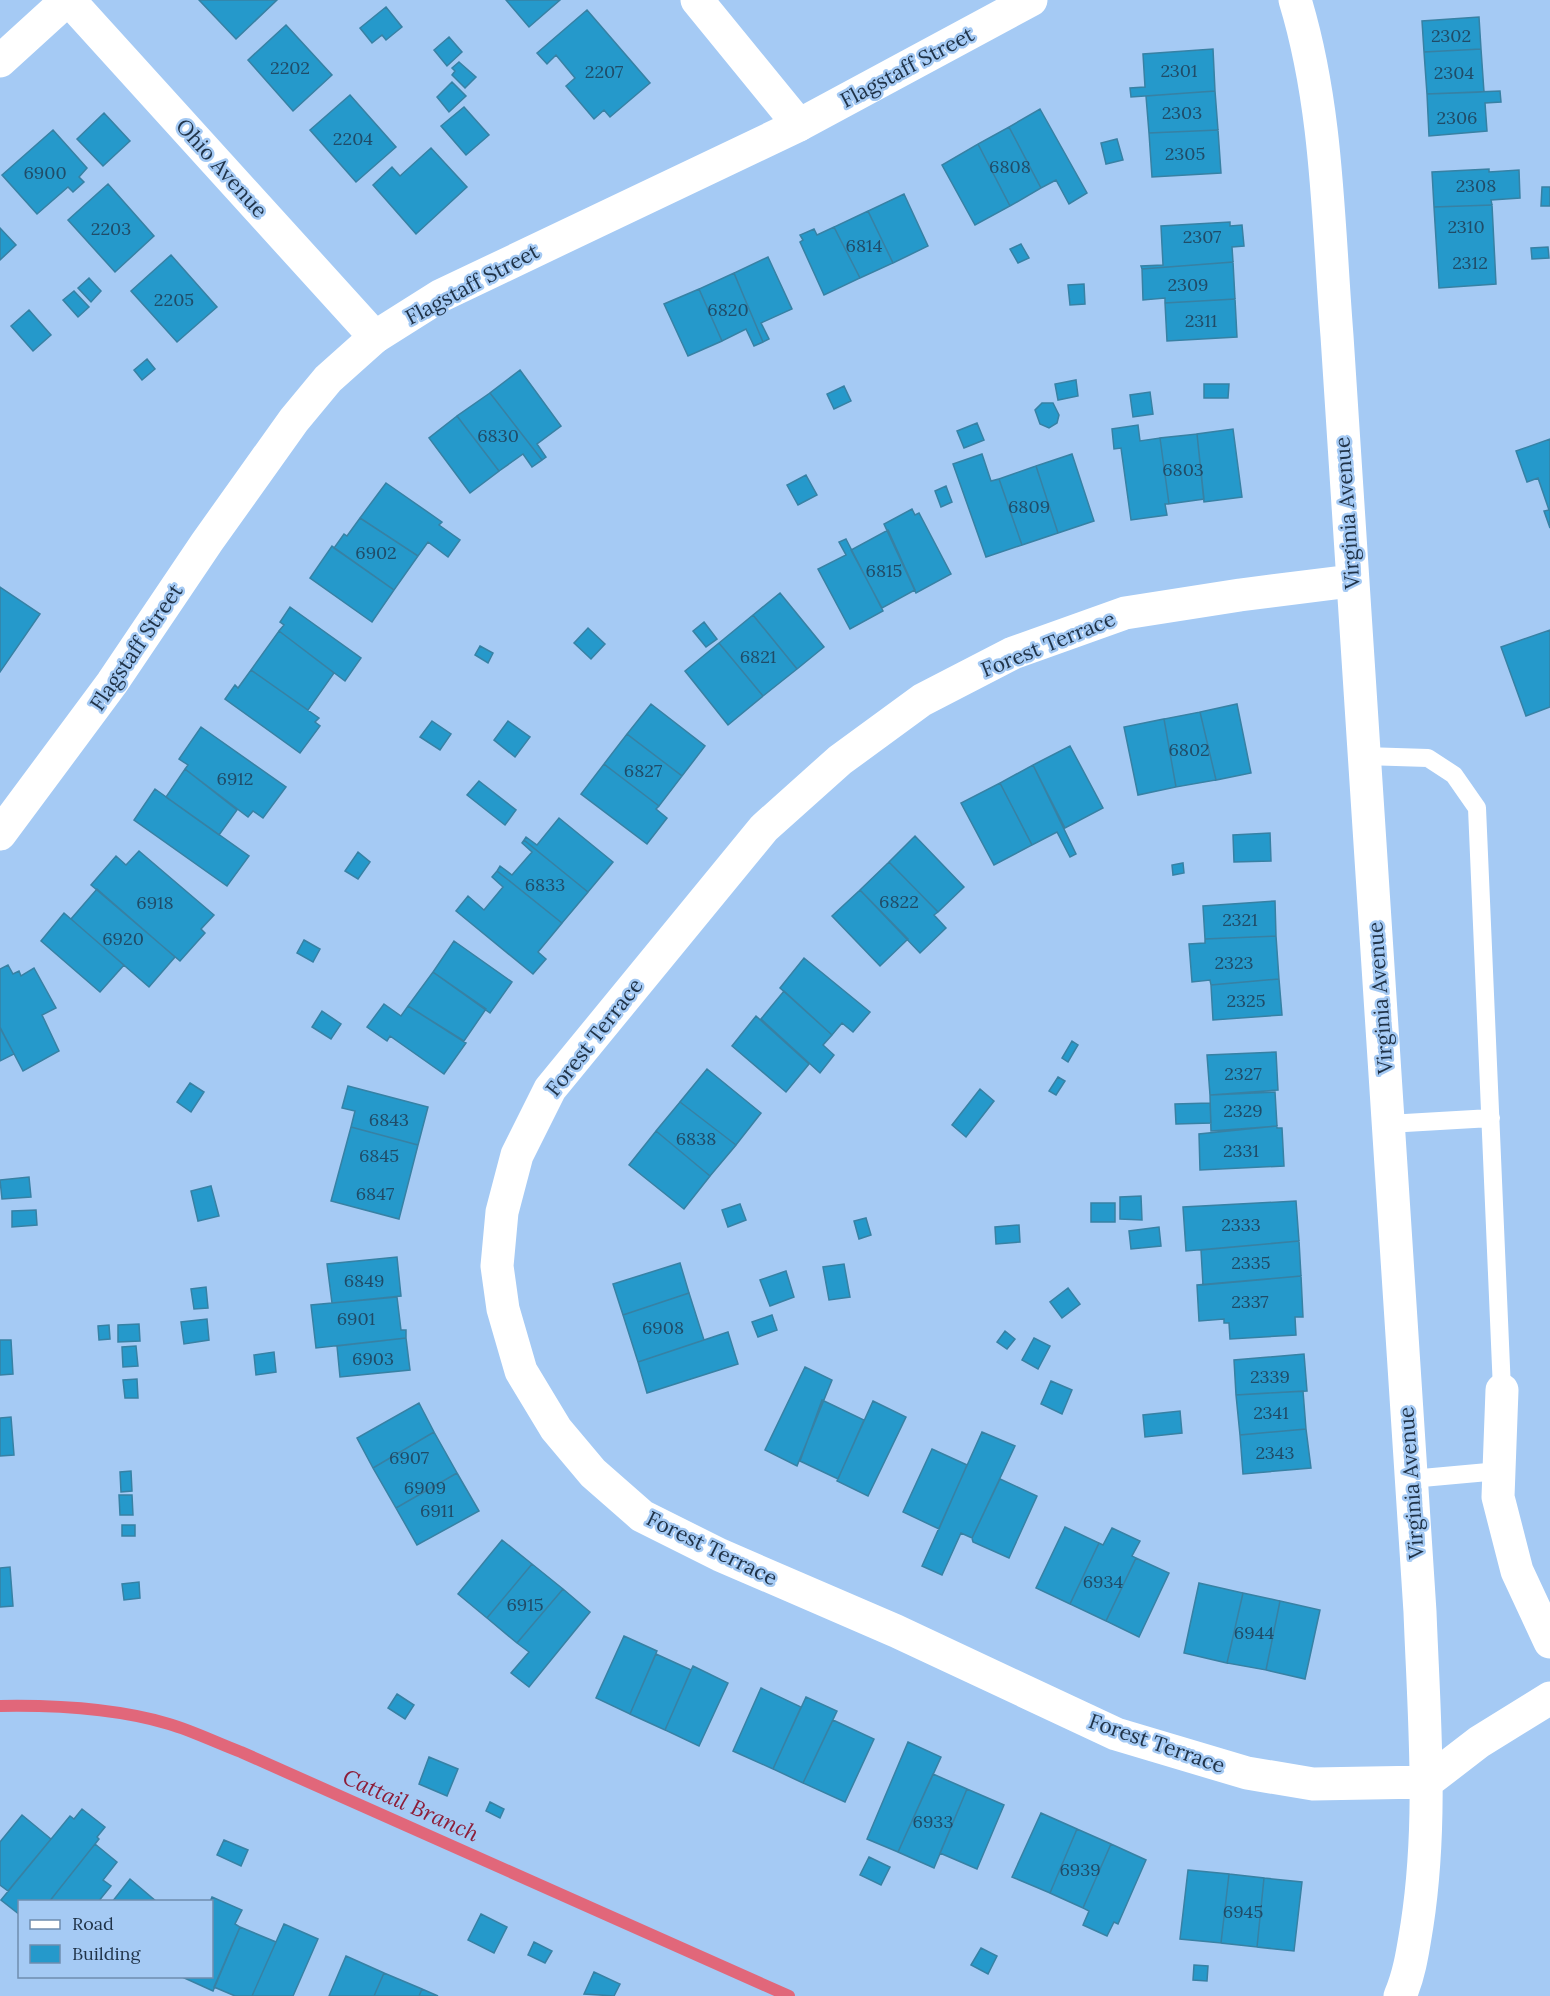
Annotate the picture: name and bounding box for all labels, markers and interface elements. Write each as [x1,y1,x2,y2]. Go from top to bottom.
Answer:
street label: Flagstaff Street [835,20,979,114]
house number: 2302 [1431,24,1471,47]
house number: 2202 [270,56,310,79]
house number: 2301 [1160,59,1198,82]
house number: 2207 [585,60,623,83]
house number: 2304 [1434,61,1474,84]
house number: 2303 [1162,101,1202,124]
house number: 2306 [1436,106,1478,129]
street label: Ohio Avenue [170,113,274,223]
house number: 2204 [333,127,373,150]
house number: 2305 [1165,142,1205,165]
house number: 6808 [989,155,1031,178]
house number: 6900 [23,161,67,184]
house number: 2308 [1456,174,1496,197]
house number: 2310 [1447,215,1485,238]
house number: 2203 [91,217,131,240]
house number: 2307 [1183,225,1221,248]
house number: 6814 [846,234,883,257]
street label: Flagstaff Street [400,237,544,331]
house number: 2312 [1452,251,1488,274]
house number: 2309 [1167,273,1209,296]
house number: 2205 [154,288,194,311]
house number: 6820 [707,298,749,321]
house number: 2311 [1185,309,1217,332]
house number: 6830 [477,424,519,447]
street label: Virginia Avenue [1328,436,1366,591]
house number: 6803 [1162,458,1204,481]
house number: 6809 [1008,495,1050,518]
house number: 6902 [355,541,397,564]
house number: 6815 [866,559,902,582]
street label: Flagstaff Street [83,577,189,716]
street label: Forest Terrace [977,605,1119,683]
house number: 6821 [740,645,776,668]
house number: 6802 [1168,738,1210,761]
house number: 6827 [624,759,662,782]
house number: 6912 [216,767,254,790]
house number: 6833 [525,873,565,896]
house number: 6822 [879,890,919,913]
house number: 6918 [136,891,174,914]
house number: 2321 [1222,908,1258,931]
street label: Virginia Avenue [1361,921,1399,1076]
house number: 6920 [102,927,144,950]
house number: 2323 [1215,951,1253,974]
street label: Forest Terrace [540,973,648,1101]
house number: 2325 [1227,989,1265,1012]
house number: 2327 [1224,1062,1262,1085]
house number: 2329 [1223,1099,1263,1122]
house number: 6843 [369,1108,409,1131]
house number: 6838 [676,1127,716,1150]
house number: 2331 [1223,1139,1259,1162]
house number: 6845 [359,1144,399,1167]
house number: 6847 [356,1182,394,1205]
house number: 2333 [1221,1213,1261,1236]
house number: 2335 [1231,1251,1271,1274]
house number: 6849 [344,1269,384,1292]
house number: 2337 [1231,1290,1269,1313]
house number: 6901 [337,1307,375,1330]
house number: 6908 [642,1316,684,1339]
house number: 6903 [352,1347,394,1370]
house number: 2339 [1250,1365,1290,1388]
house number: 2341 [1253,1401,1289,1424]
street label: Virginia Avenue [1392,1406,1430,1561]
house number: 2343 [1255,1441,1295,1464]
house number: 6907 [389,1446,429,1469]
house number: 6909 [404,1476,446,1499]
house number: 6911 [420,1499,454,1522]
street label: Forest Terrace [642,1505,782,1591]
house number: 6934 [1083,1570,1124,1593]
house number: 6915 [506,1593,544,1616]
house number: 6944 [1234,1621,1274,1644]
street label: Forest Terrace [1085,1707,1229,1779]
water label: Cattail Branch [339,1762,484,1848]
house number: 6933 [913,1810,953,1833]
house number: 6939 [1059,1858,1101,1881]
legend [18,1900,213,1978]
house number: 6945 [1223,1900,1263,1923]
text: Road [72,1912,114,1935]
text: Building [72,1942,142,1965]

